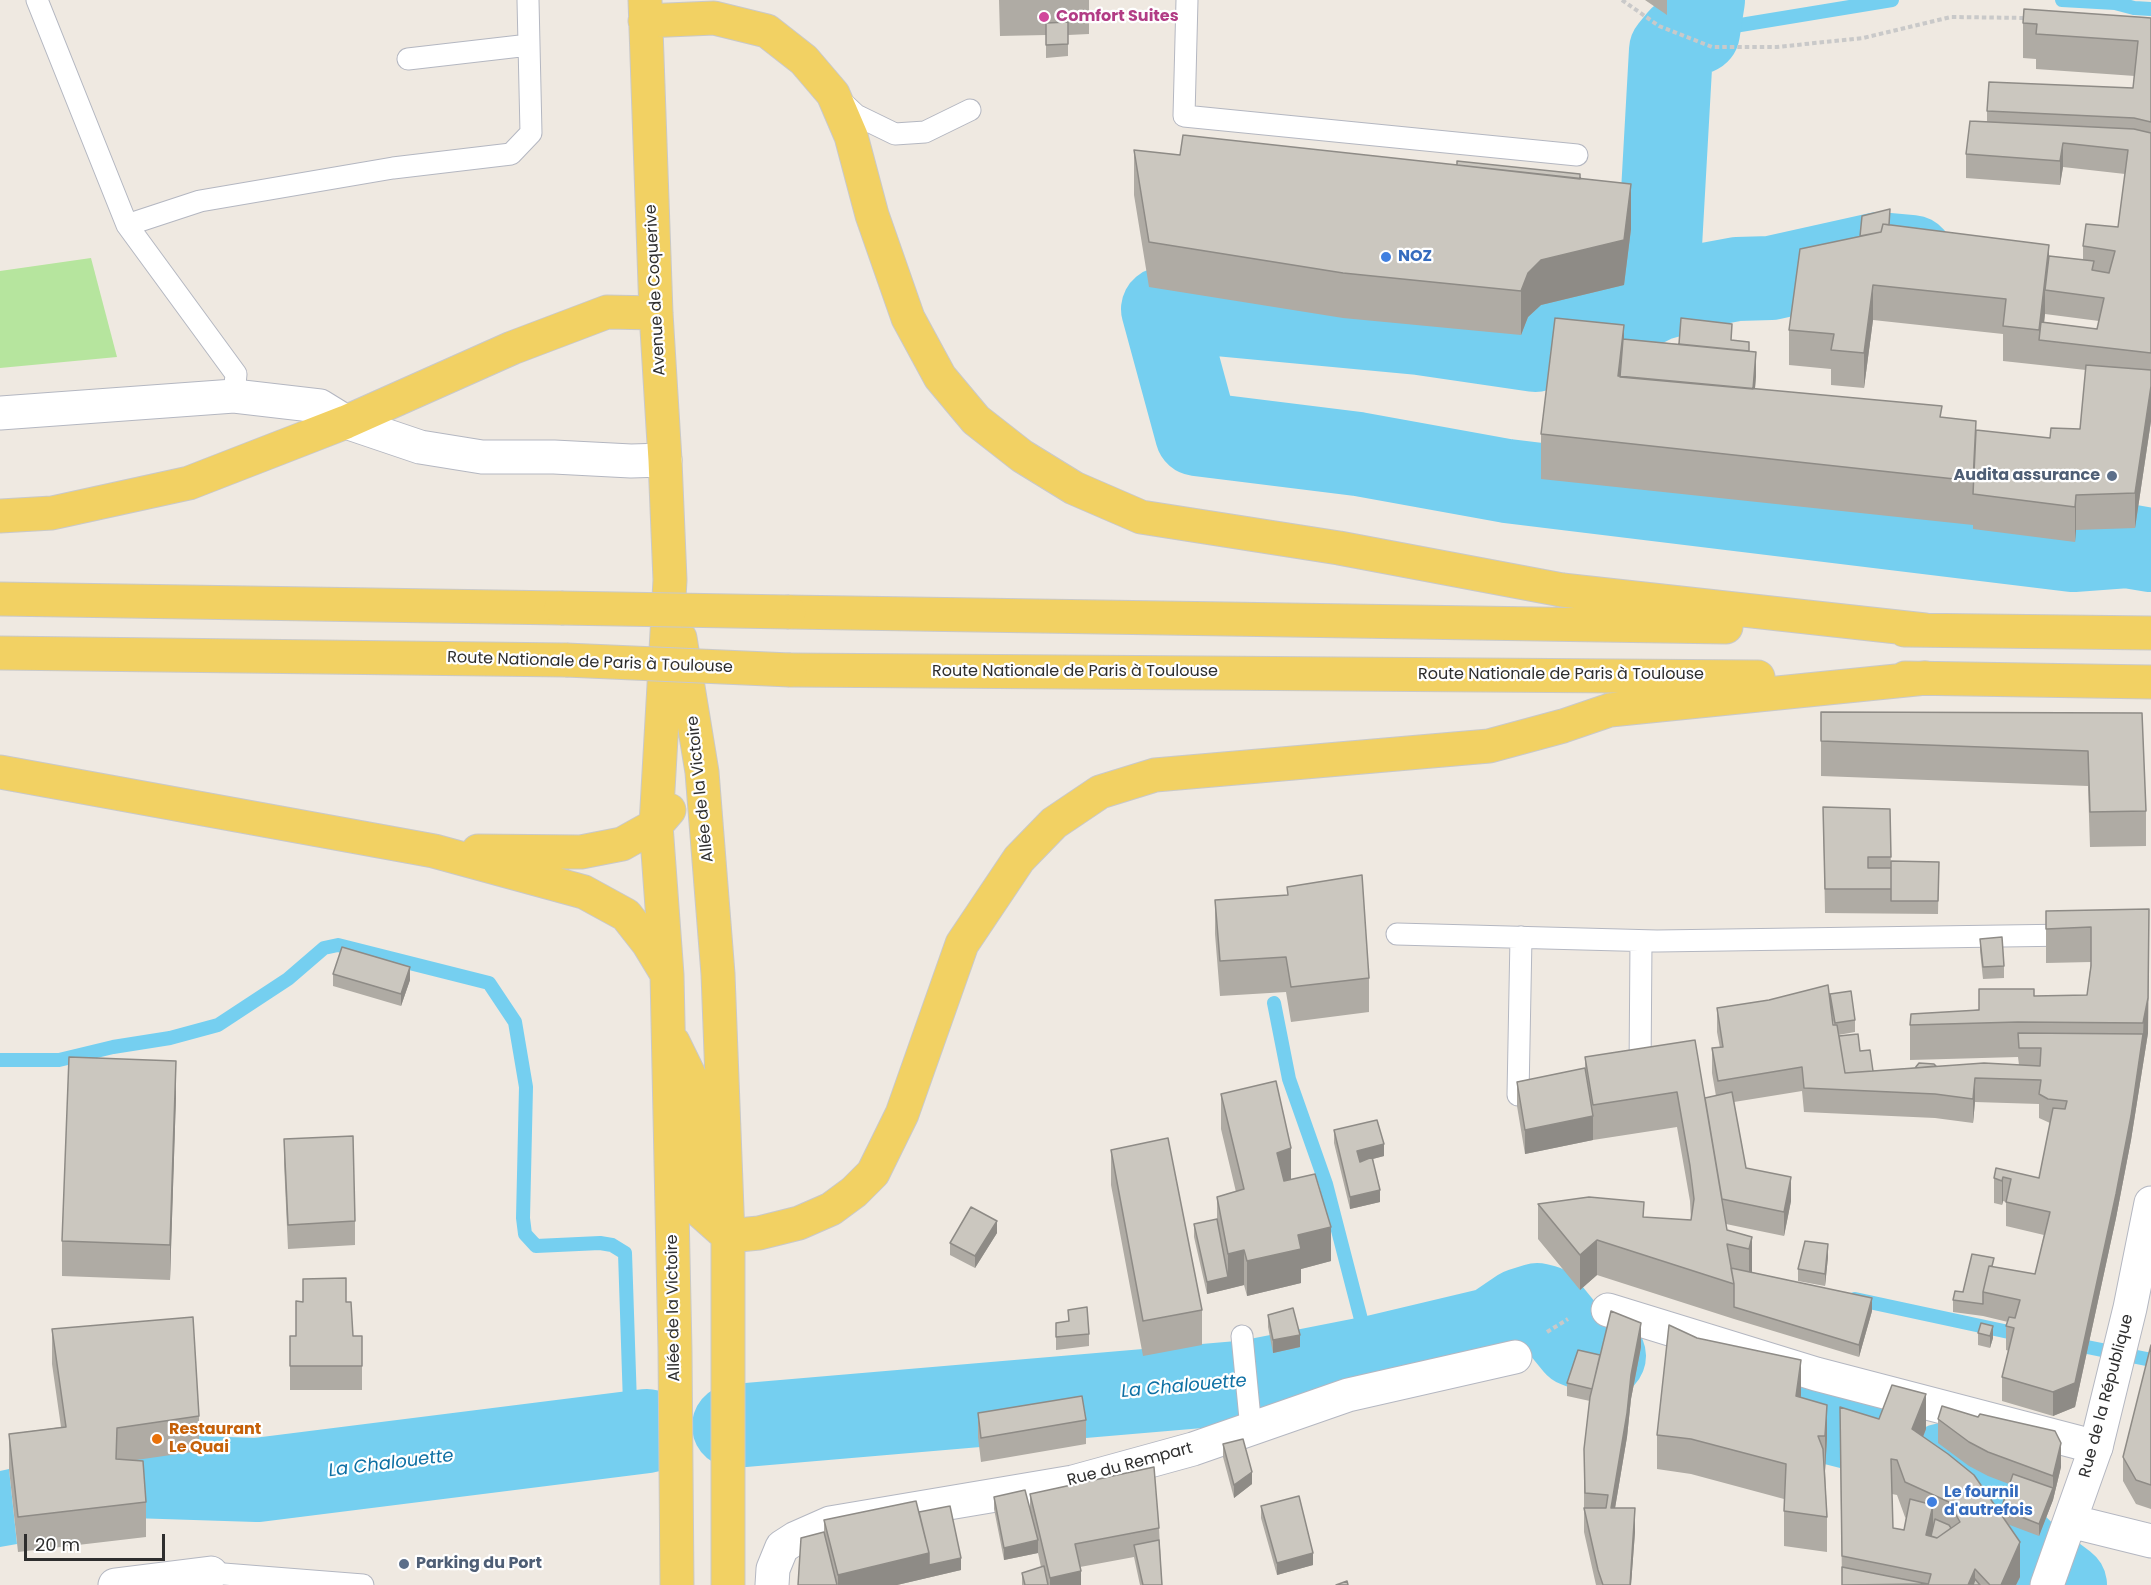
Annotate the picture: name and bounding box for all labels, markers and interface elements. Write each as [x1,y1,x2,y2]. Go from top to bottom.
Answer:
place label: Comfort Suites [1056,7,1179,27]
marker: Comfort Suites [1037,10,1051,24]
street label: Avenue de Coquerive [642,204,670,376]
place label: NOZ [1398,247,1432,267]
marker: NOZ [1379,250,1393,264]
place label: Audita assurance [1954,466,2100,486]
marker: Audita assurance [2105,469,2119,483]
street label: Route Nationale de Paris à Toulouse [447,648,733,678]
street label: Route Nationale de Paris à Toulouse [932,662,1218,682]
street label: Route Nationale de Paris à Toulouse [1418,665,1704,685]
street label: Allée de la Victoire [684,715,718,863]
street label: Allée de la Victoire [663,1234,685,1382]
street label: Rue de la République [2076,1312,2138,1480]
water label: La Chalouette [1120,1371,1248,1403]
place label: Restaurant Le Quai [169,1420,261,1458]
marker: Restaurant Le Quai [150,1432,164,1446]
street label: Rue du Rempart [1065,1439,1195,1491]
water label: La Chalouette [327,1446,455,1482]
place label: Le fournil d'autrefois [1944,1483,2033,1521]
marker: Le fournil d'autrefois [1925,1495,1939,1509]
scale bar [27,1522,168,1560]
text: 20 m [35,1532,80,1557]
place label: Parking du Port [416,1554,542,1574]
marker: Parking du Port [397,1557,411,1571]

